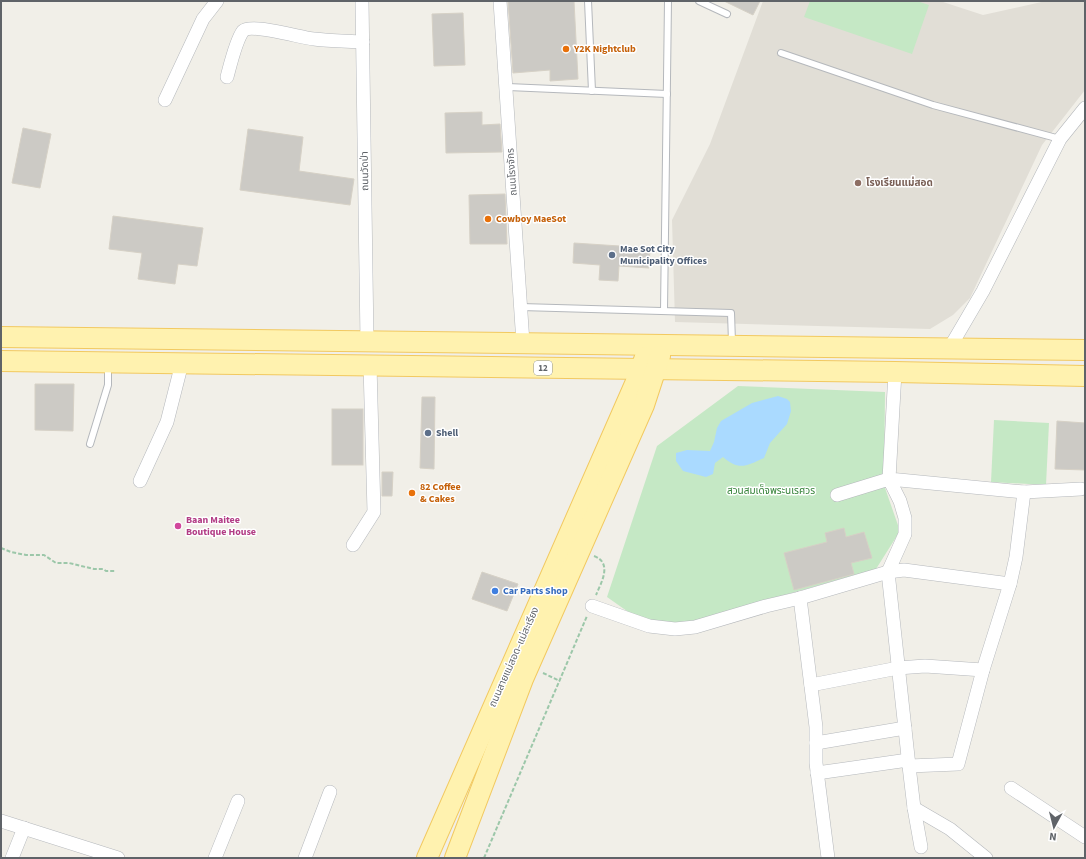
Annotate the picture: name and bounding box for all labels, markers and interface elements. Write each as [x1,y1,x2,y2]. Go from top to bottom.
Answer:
place label: Y2K Nightclub [573,42,636,56]
marker: Y2K Nightclub [561,44,571,54]
street label: ถนนโรงจักร [503,148,521,196]
street label: ถนนวัดป่า [358,151,372,191]
place label: โรงเรียนแม่สอด [866,176,933,190]
marker: โรงเรียนแม่สอด [853,178,863,188]
place label: Cowboy MaeSot [496,212,566,226]
marker: Cowboy MaeSot [483,214,493,224]
place label: Mae Sot City Municipality Offices [620,242,708,268]
marker: Mae Sot City Municipality Offices [607,250,617,260]
road number: 12 [534,361,552,375]
place label: Shell [436,426,458,440]
marker: Shell [423,428,433,438]
place label: 82 Coffee & Cakes [420,480,461,506]
park label: สวนสมเด็จพระนเรศวร [727,484,815,498]
marker: 82 Coffee & Cakes [407,488,417,498]
place label: Baan Maitee Boutique House [186,513,256,539]
marker: Baan Maitee Boutique House [173,521,183,531]
place label: Car Parts Shop [503,584,568,598]
marker: Car Parts Shop [490,586,500,596]
street label: ถนนสายแม่สอด–แม่สะเรียง [486,605,542,709]
north arrow [1034,807,1074,847]
text: N [1048,829,1057,844]

